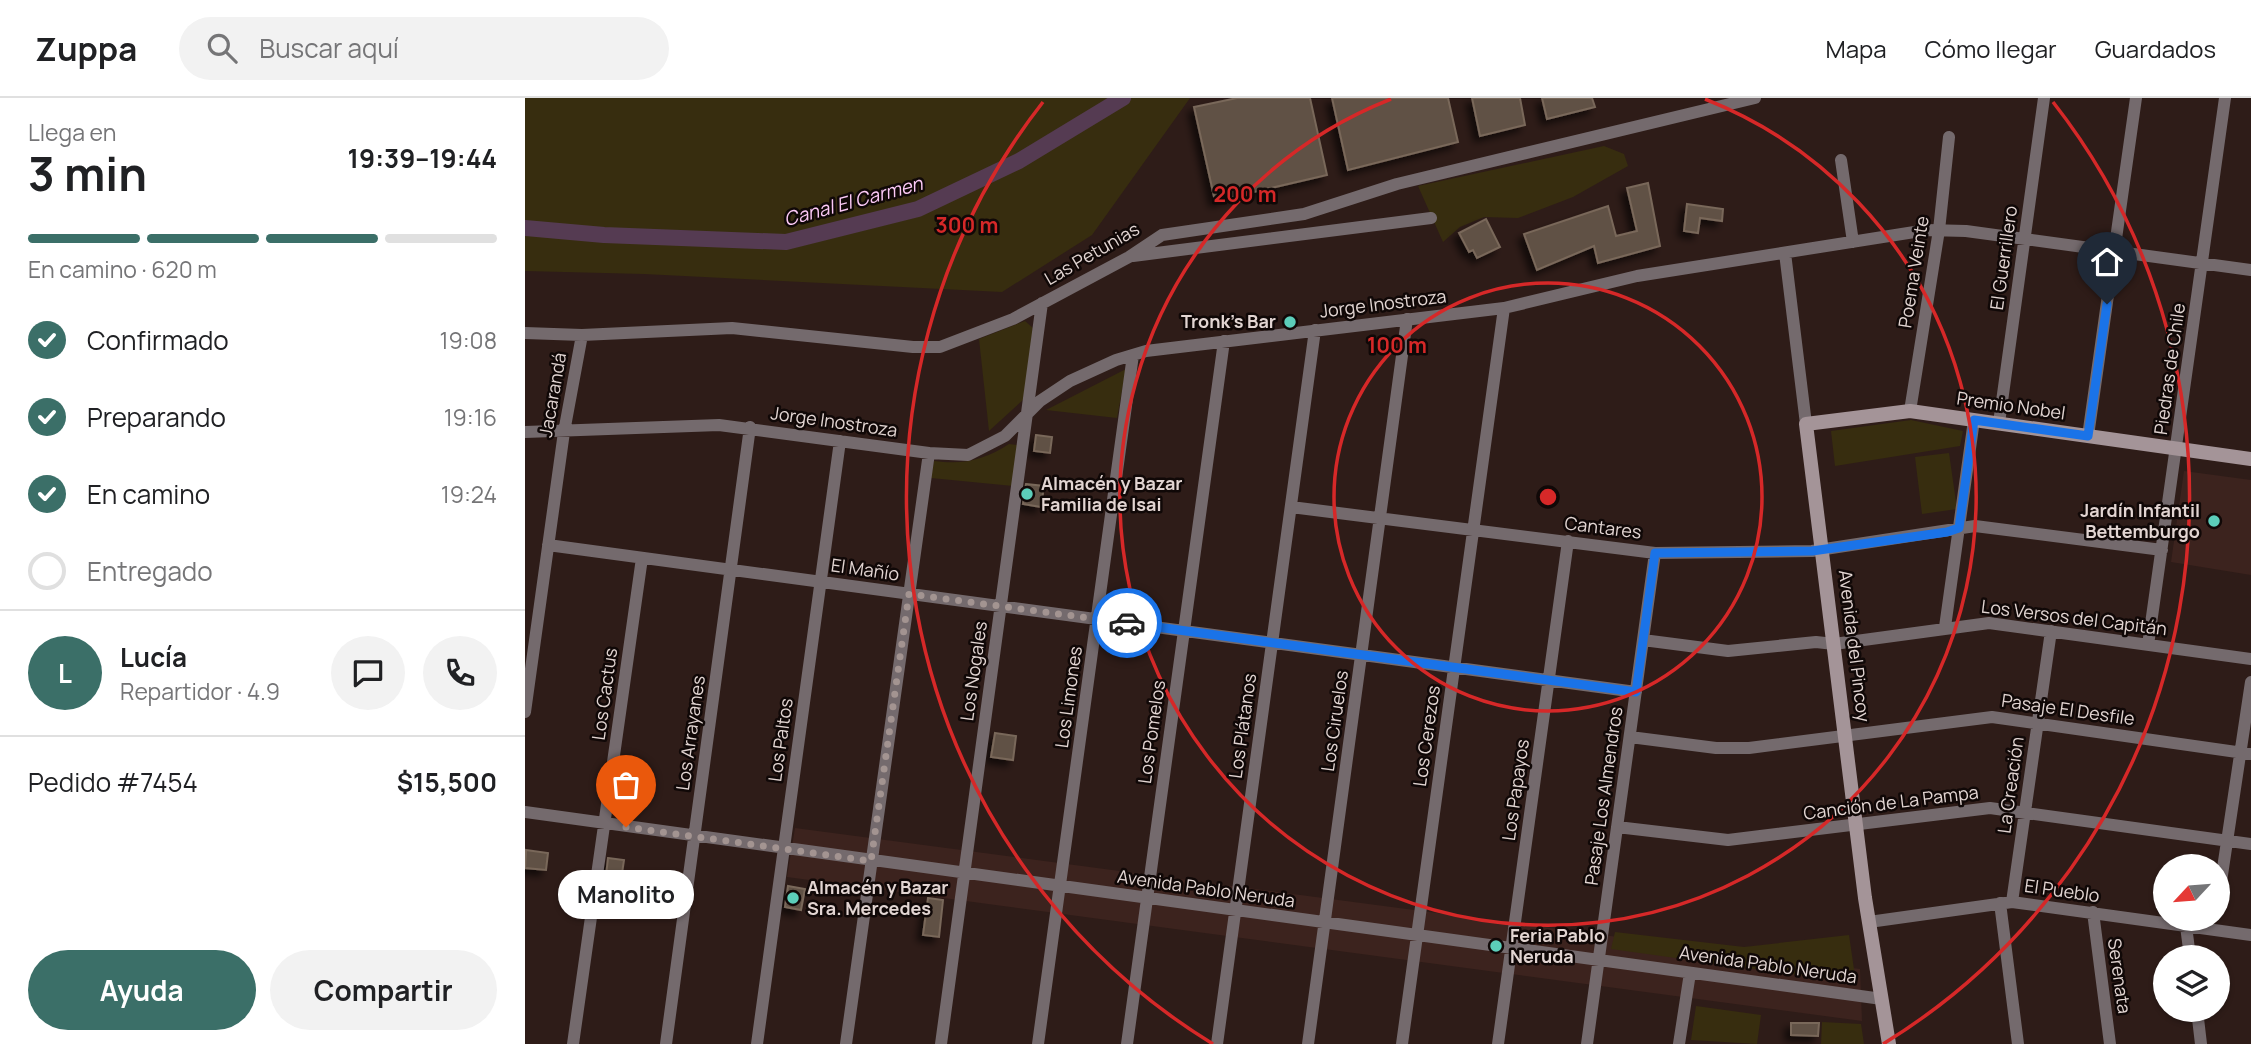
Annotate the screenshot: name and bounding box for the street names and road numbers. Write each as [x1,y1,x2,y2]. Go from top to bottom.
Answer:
street label: El Guerrillero [1984,204,2022,312]
street label: Poema Veinte [1892,214,1934,330]
street label: Las Petunias [1040,216,1143,290]
street label: Jorge Inostroza [1318,283,1448,323]
street label: Piedras de Chile [2148,301,2190,436]
street label: Jacarandá [533,351,571,439]
street label: Premio Nobel [1955,386,2067,425]
street label: Jorge Inostroza [769,400,899,442]
street label: Cantares [1563,510,1643,544]
street label: El Mañío [829,552,901,586]
street label: Avenida del Pincoy [1834,568,1876,724]
street label: Los Versos del Capitán [1980,594,2168,640]
street label: Los Nogales [954,619,992,722]
street label: Los Limones [1049,644,1087,749]
street label: Los Cactus [586,646,622,742]
street label: Los Ciruelos [1315,669,1353,773]
street label: Los Plátanos [1223,672,1261,780]
street label: Los Arrayanes [670,674,710,792]
street label: Los Pomelos [1132,679,1170,785]
street label: Los Cerezos [1407,684,1445,788]
street label: Pasaje El Desfile [2000,688,2136,730]
street label: Los Paltos [762,696,798,783]
street label: Pasaje Los Almendros [1579,705,1627,887]
street label: La Creación [1991,735,2029,835]
street label: Los Papayos [1496,737,1534,842]
street label: Canción de La Pampa [1802,779,1980,825]
street label: Avenida Pablo Neruda [1116,864,1297,912]
street label: El Pueblo [2023,873,2101,907]
street label: Serenata [2103,937,2137,1015]
street label: Avenida Pablo Neruda [1678,940,1859,988]

